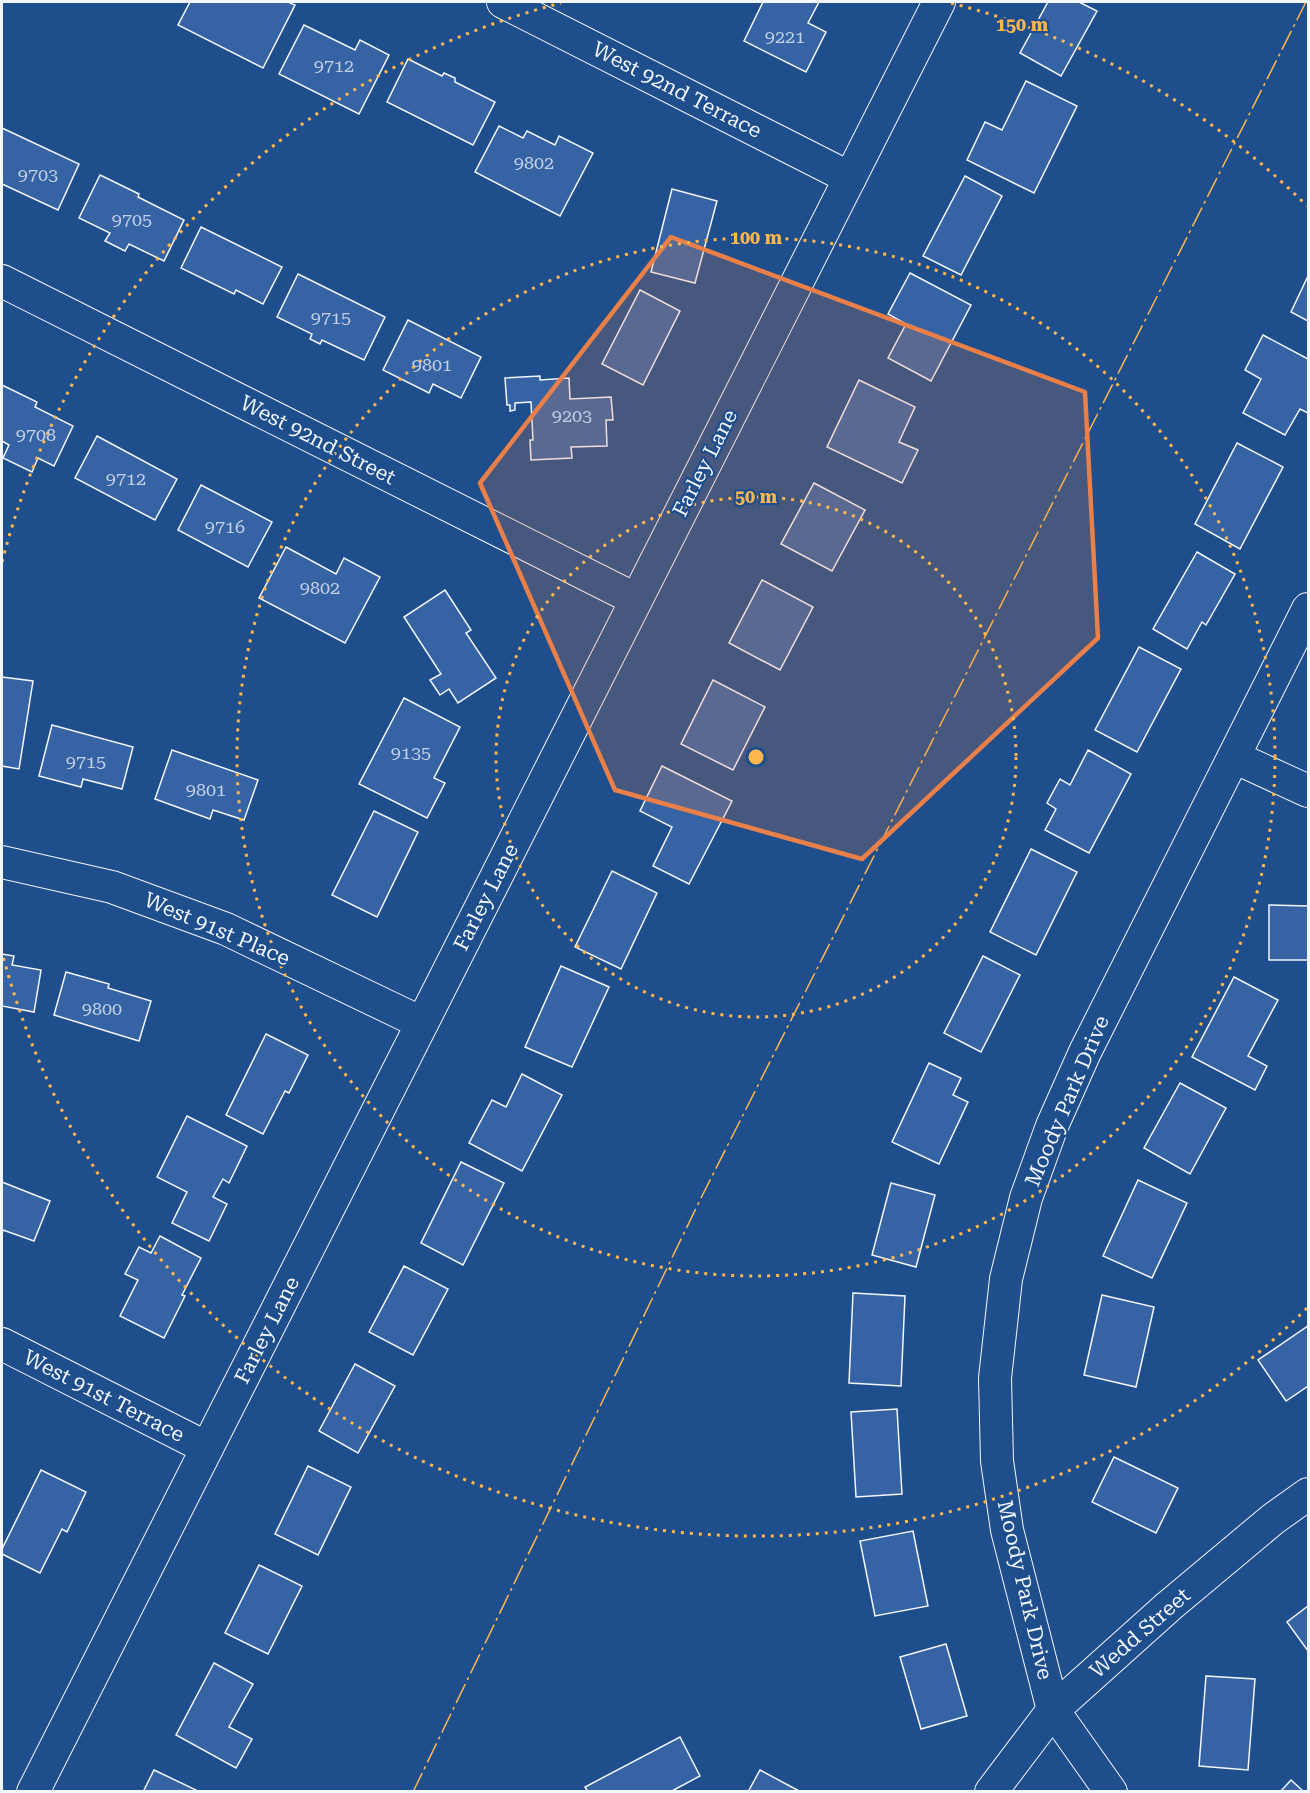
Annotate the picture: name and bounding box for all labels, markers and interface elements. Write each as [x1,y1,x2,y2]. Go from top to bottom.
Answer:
text: 150 m [996,14,1049,35]
house number: 9221 [765,26,805,47]
street label: West 92nd Terrace [588,37,766,143]
house number: 9712 [314,55,354,76]
house number: 9802 [514,152,554,173]
house number: 9703 [18,164,58,185]
house number: 9705 [112,209,152,230]
text: 100 m [730,227,783,248]
house number: 9715 [311,307,351,328]
house number: 9801 [412,354,452,375]
street label: West 92nd Street [236,390,400,490]
house number: 9203 [552,405,592,426]
street label: Farley Lane [668,406,742,520]
house number: 9708 [16,424,56,445]
house number: 9712 [106,468,146,489]
text: 50 m [735,486,778,507]
house number: 9716 [205,516,245,537]
house number: 9802 [300,577,340,598]
house number: 9135 [391,742,431,763]
centre of rings [746,747,766,767]
house number: 9715 [66,751,106,772]
house number: 9801 [186,779,226,800]
street label: Farley Lane [449,840,523,954]
street label: West 91st Place [141,887,293,971]
house number: 9800 [82,998,122,1019]
street label: Moody Park Drive [1020,1012,1114,1190]
street label: Farley Lane [230,1273,304,1387]
street label: West 91st Terrace [20,1345,188,1447]
street label: Moody Park Drive [993,1498,1057,1682]
street label: Wedd Street [1085,1583,1195,1683]

